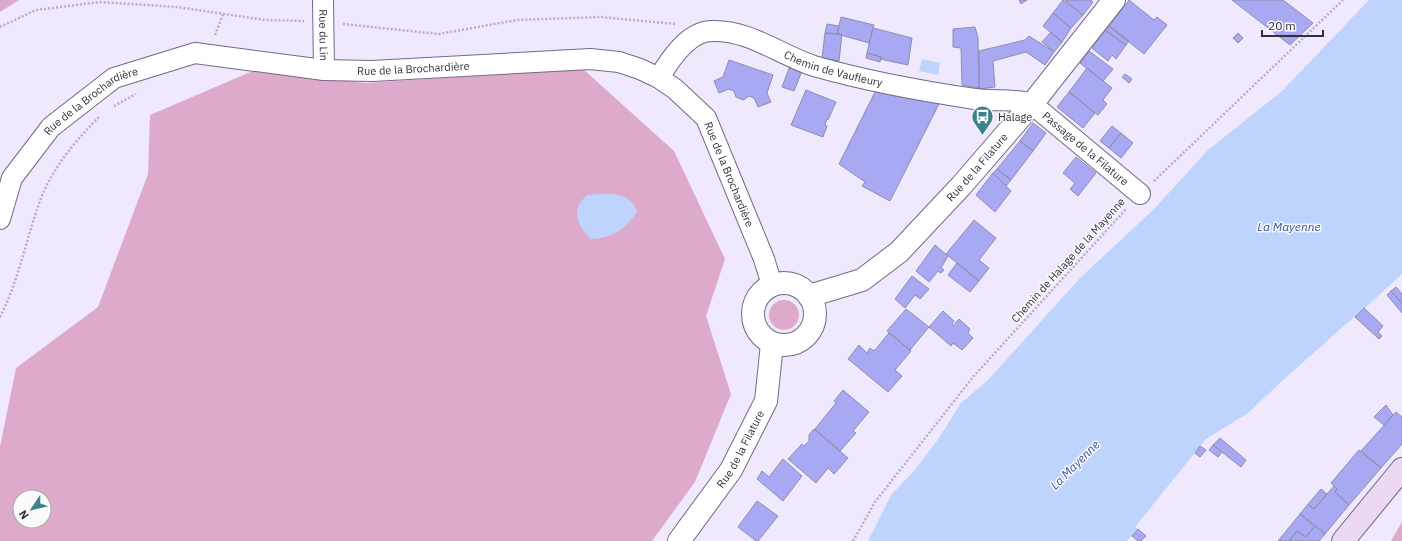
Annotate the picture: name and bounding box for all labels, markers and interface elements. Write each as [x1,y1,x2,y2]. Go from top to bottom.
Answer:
street label: Rue du Lin [316,9,331,61]
scale bar [1262,12,1323,38]
text: 20 m [1268,18,1296,33]
street label: Chemin de Vaufleury [782,47,885,90]
street label: Rue de la Brochardière [357,59,470,78]
street label: Rue de la Brochardière [40,64,140,138]
bus stop icon: Halage [969,104,995,137]
street label: Passage de la Filature [1040,109,1131,188]
place label: Halage [998,110,1032,124]
street label: Rue de la Brochardière [701,120,757,229]
street label: Rue de la Filature [943,130,1011,204]
street label: Chemin de Halage de la Mayenne [1008,195,1128,325]
water label: La Mayenne [1257,219,1321,234]
street label: Rue de la Filature [713,408,767,490]
water label: La Mayenne [1047,437,1102,492]
north arrow [12,489,52,529]
text: N [16,507,32,522]

